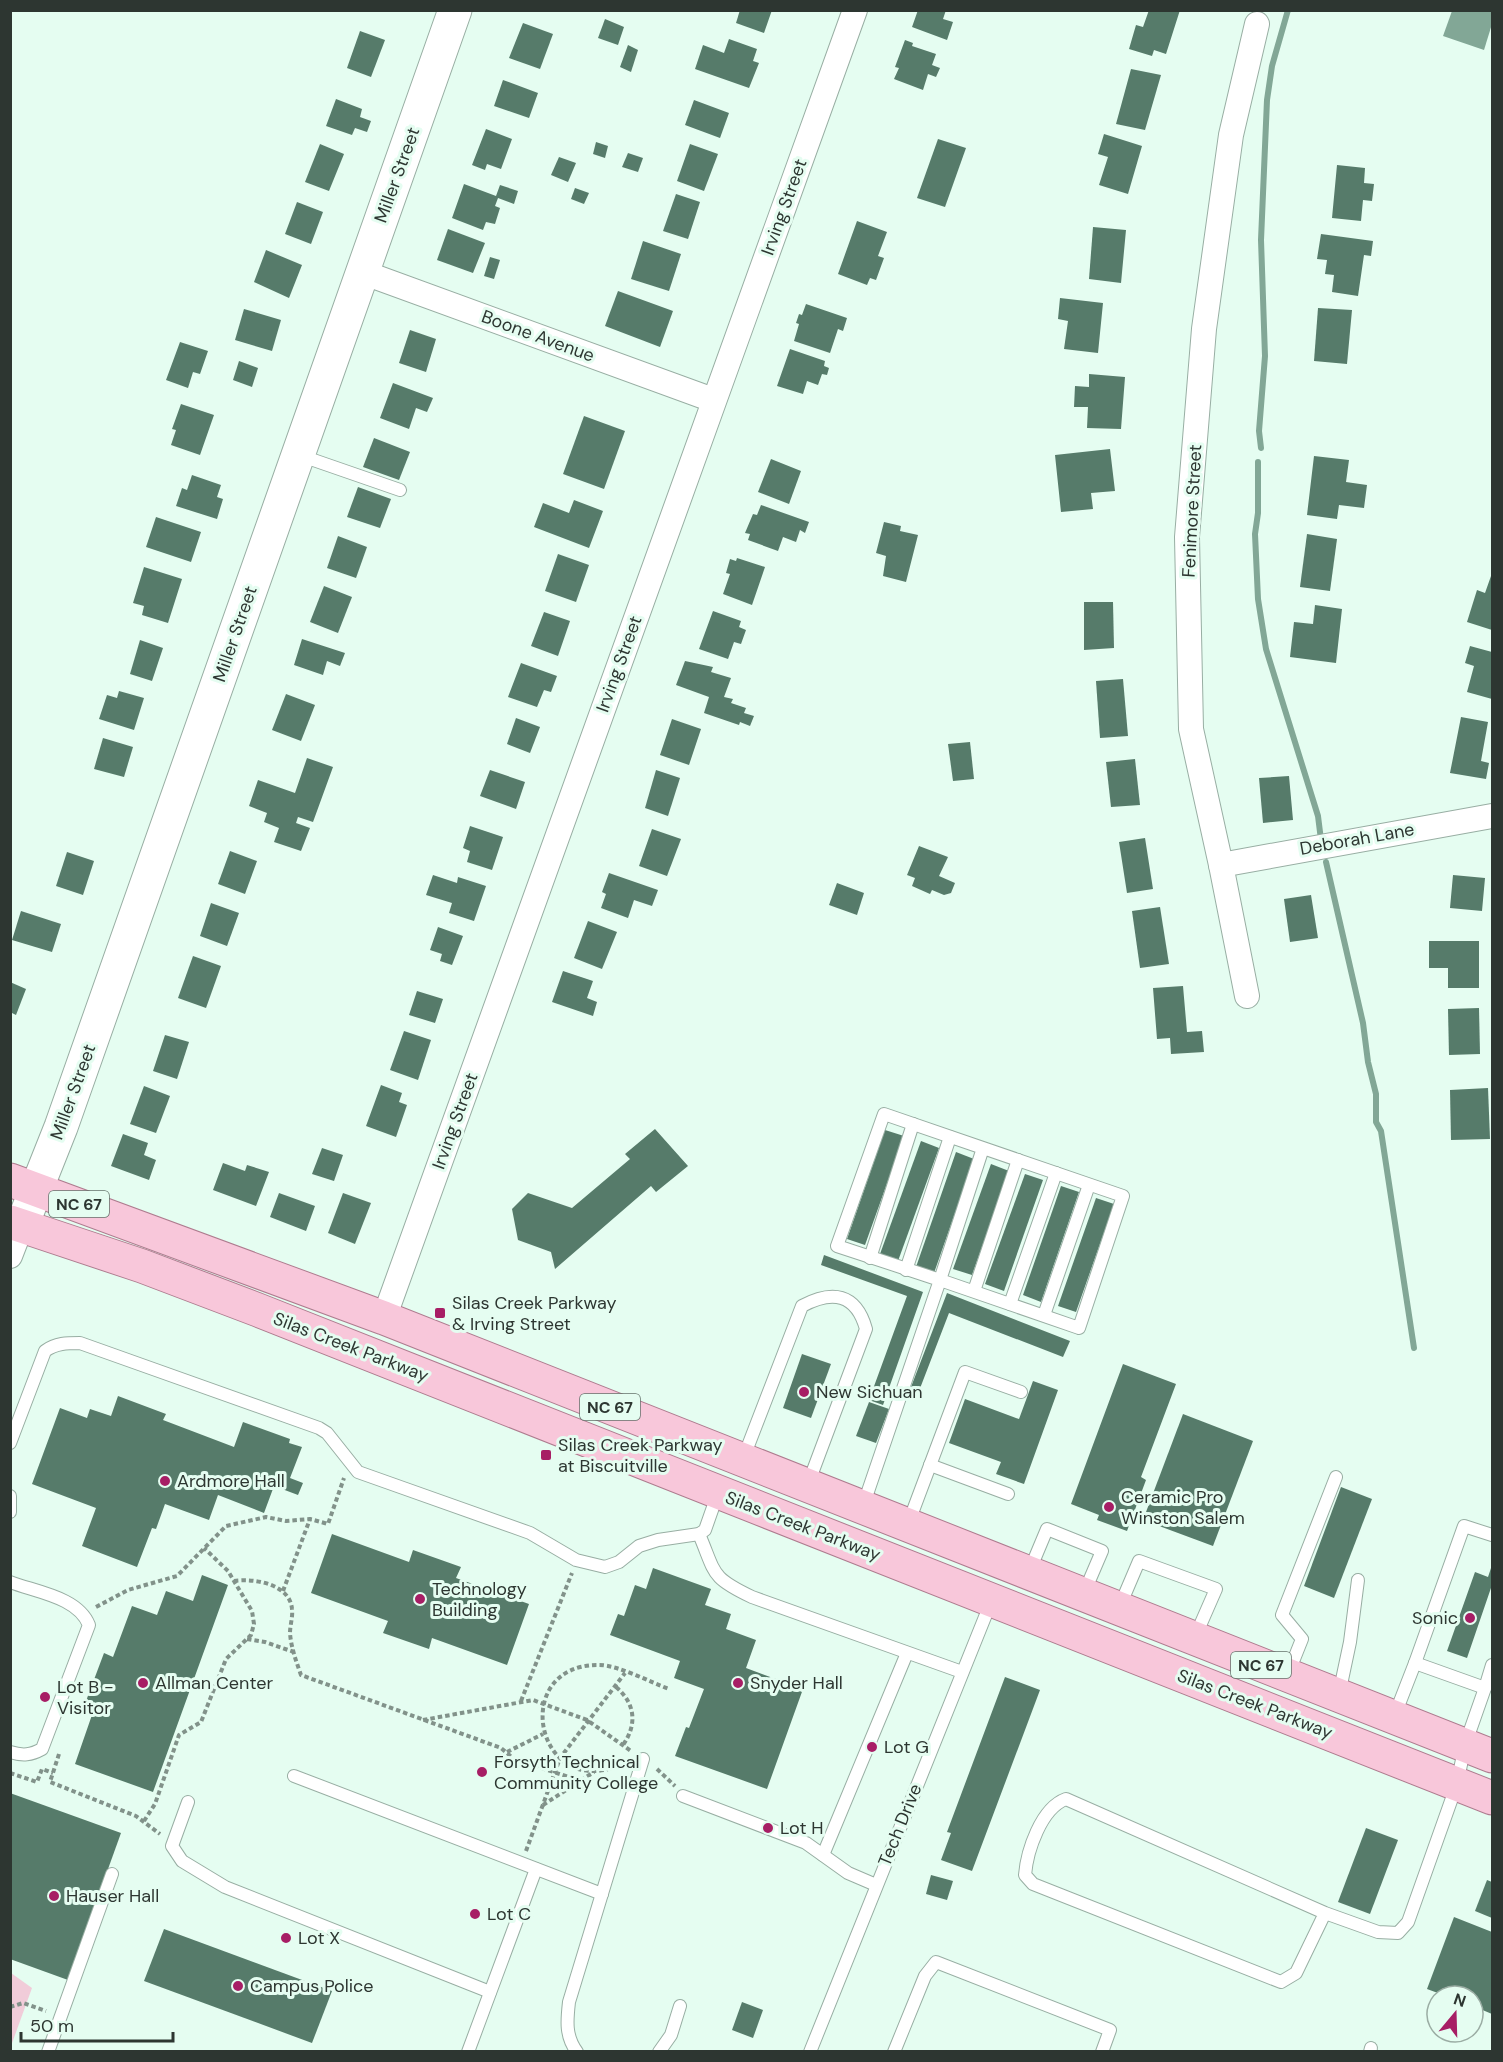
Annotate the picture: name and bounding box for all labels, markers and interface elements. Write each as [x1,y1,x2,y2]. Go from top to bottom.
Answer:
street label: Miller Street [369,124,425,226]
street label: Irving Street [755,156,813,258]
street label: Boone Avenue [478,304,598,368]
street label: Fenimore Street [1177,444,1207,578]
street label: Miller Street [207,583,263,685]
street label: Irving Street [590,613,648,715]
street label: Deborah Lane [1298,817,1416,861]
street label: Miller Street [45,1041,101,1143]
street label: Irving Street [426,1070,484,1172]
road number: NC 67 [49,1191,109,1217]
place label: Silas Creek Parkway & Irving Street [452,1291,616,1336]
street label: Silas Creek Parkway [270,1306,432,1388]
marker: Silas Creek Parkway & Irving Street [433,1306,447,1320]
place label: New Sichuan [816,1380,923,1404]
marker: New Sichuan [797,1385,811,1399]
road number: NC 67 [580,1394,640,1420]
place label: Silas Creek Parkway at Biscuitville [558,1433,722,1478]
marker: Silas Creek Parkway at Biscuitville [539,1448,553,1462]
place label: Ardmore Hall [177,1469,285,1493]
marker: Ardmore Hall [158,1474,172,1488]
street label: Silas Creek Parkway [722,1485,884,1567]
place label: Ceramic Pro Winston Salem [1121,1485,1245,1530]
marker: Ceramic Pro Winston Salem [1102,1500,1116,1514]
place label: Technology Building [432,1577,527,1622]
marker: Technology Building [413,1592,427,1606]
place label: Sonic [1412,1606,1458,1630]
marker: Sonic [1463,1611,1477,1625]
road number: NC 67 [1231,1652,1291,1678]
street label: Silas Creek Parkway [1174,1663,1336,1745]
place label: Allman Center [155,1671,273,1695]
place label: Snyder Hall [750,1671,843,1695]
place label: Lot B - Visitor [57,1675,114,1720]
marker: Allman Center [136,1676,150,1690]
marker: Snyder Hall [731,1676,745,1690]
marker: Lot B - Visitor [38,1690,52,1704]
place label: Lot G [884,1735,929,1759]
marker: Lot G [865,1740,879,1754]
place label: Forsyth Technical Community College [494,1750,658,1795]
marker: Forsyth Technical Community College [475,1765,489,1779]
street label: Tech Drive [873,1780,927,1870]
place label: Lot H [780,1816,824,1840]
marker: Lot H [761,1821,775,1835]
place label: Hauser Hall [66,1884,159,1908]
marker: Hauser Hall [47,1889,61,1903]
place label: Lot C [487,1902,531,1926]
marker: Lot C [468,1907,482,1921]
place label: Lot X [298,1926,340,1950]
marker: Lot X [279,1931,293,1945]
place label: Campus Police [250,1974,374,1998]
marker: Campus Police [231,1979,245,1993]
north arrow [1425,1984,1485,2044]
text: N [1451,1988,1469,2012]
scale bar [21,2005,172,2043]
text: 50 m [30,2014,74,2038]

